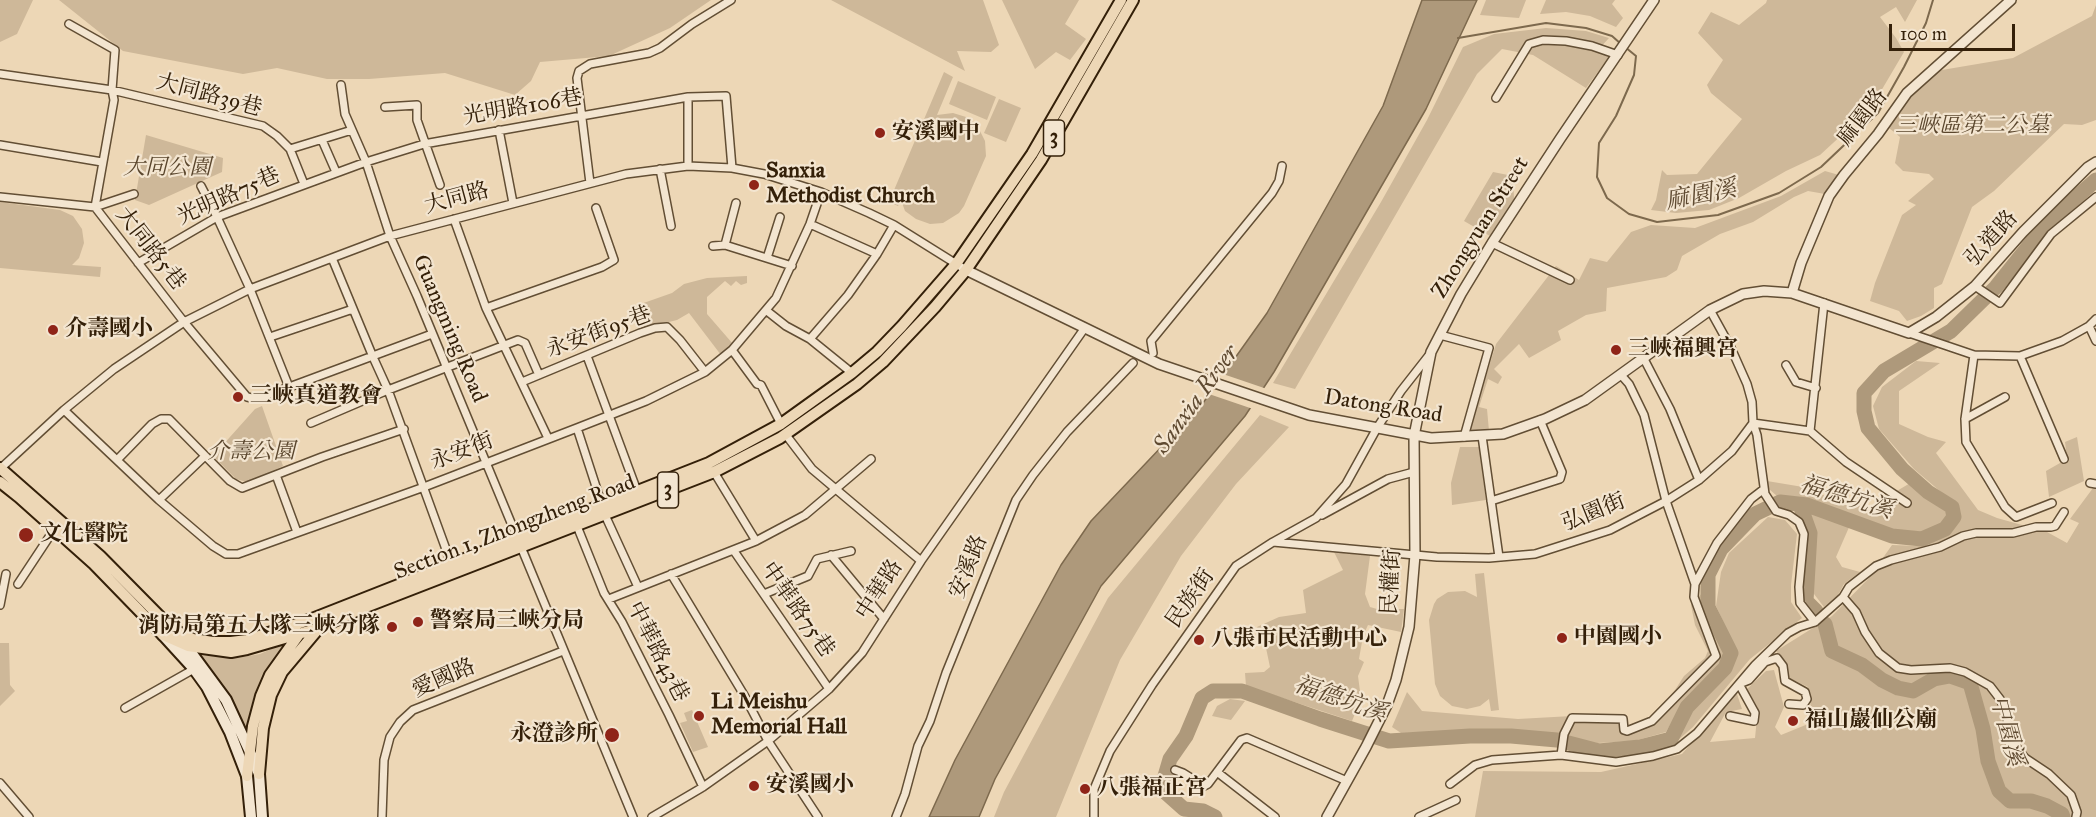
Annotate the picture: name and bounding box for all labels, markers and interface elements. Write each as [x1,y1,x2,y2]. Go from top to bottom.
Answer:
scale bar [1892,12,2018,50]
text: 100 m [1900,23,1947,45]
street label: 大同路39巷 [153,69,265,123]
street label: 麻園路 [1832,84,1894,152]
street label: 光明路106巷 [461,85,585,131]
park label: 三峽區第二公墓 [1895,114,2049,140]
place label: 安溪國中 [892,120,980,146]
road number: 3 [1044,120,1064,156]
marker: 安溪國中 [873,126,887,140]
street label: Zhongyuan Street [1427,152,1535,304]
park label: 大同公園 [123,156,211,182]
place label: Sanxia Methodist Church [766,159,935,210]
street label: 光明路75巷 [173,163,285,231]
water label: 麻園溪 [1663,175,1739,217]
street label: 大同路 [422,178,492,220]
marker: Sanxia Methodist Church [747,178,761,192]
street label: 大同路5巷 [109,202,191,296]
street label: 弘道路 [1960,206,2024,272]
street label: Guangming Road [406,251,492,407]
street label: 永安街95巷 [543,302,655,364]
place label: 介壽國小 [65,317,153,343]
marker: 介壽國小 [46,323,60,337]
place label: 三峽福興宮 [1628,337,1738,363]
water label: Sanxia River [1148,340,1246,460]
marker: 三峽福興宮 [1609,343,1623,357]
place label: 三峽真道教會 [250,384,382,410]
street label: Datong Road [1322,385,1444,429]
marker: 三峽真道教會 [231,390,245,404]
street label: 永安街 [426,428,498,476]
park label: 介壽公園 [207,440,295,466]
street label: Section 1, Zhongzheng Road [391,470,639,586]
water label: 福德坑溪 [1796,470,1896,526]
road number: 3 [658,472,678,508]
street label: 弘園街 [1558,488,1630,538]
place label: 文化醫院 [40,522,128,548]
marker: 文化醫院 [17,526,35,544]
street label: 安溪路 [944,531,994,603]
street label: 民權街 [1377,548,1407,616]
street label: 中華路 [851,555,909,625]
street label: 中華路75巷 [755,557,839,663]
street label: 民族街 [1161,564,1221,634]
street label: 中華路43巷 [620,597,694,707]
place label: 警察局三峽分局 [430,609,584,635]
place label: 消防局第五大隊三峽分隊 [138,614,380,640]
marker: 警察局三峽分局 [411,615,425,629]
marker: 消防局第五大隊三峽分隊 [385,620,399,634]
place label: 中園國小 [1574,625,1662,651]
place label: 八張市民活動中心 [1211,627,1387,653]
marker: 中園國小 [1555,631,1569,645]
marker: 八張市民活動中心 [1192,633,1206,647]
street label: 愛國路 [408,654,480,704]
water label: 福德坑溪 [1290,671,1390,729]
place label: Li Meishu Memorial Hall [711,690,847,742]
water label: 中園溪 [1983,692,2029,770]
place label: 福山巖仙公廟 [1805,708,1937,734]
marker: Li Meishu Memorial Hall [692,709,706,723]
marker: 福山巖仙公廟 [1786,714,1800,728]
place label: 永澄診所 [510,722,598,748]
marker: 永澄診所 [603,726,621,744]
place label: 安溪國小 [766,773,854,799]
place label: 八張福正宮 [1097,776,1207,802]
marker: 安溪國小 [747,779,761,793]
marker: 八張福正宮 [1078,782,1092,796]

